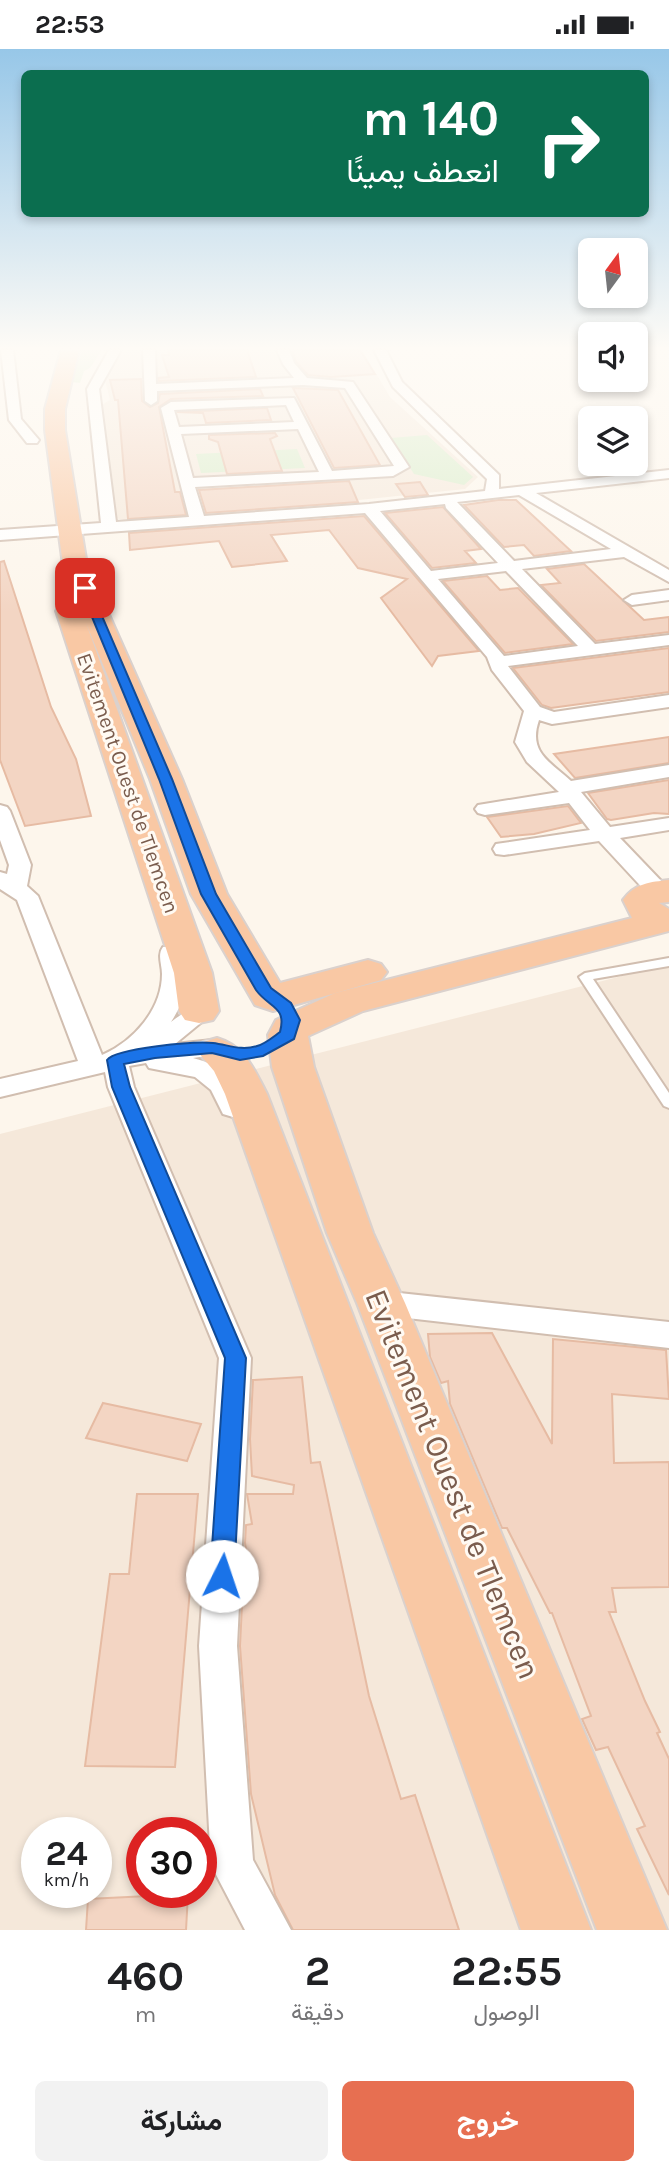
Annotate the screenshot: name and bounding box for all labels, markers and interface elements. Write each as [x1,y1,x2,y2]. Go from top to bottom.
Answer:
text: 22:53 [35,9,105,40]
text: 140 m [362,90,499,147]
icon: right [523,98,614,189]
text: انعطف يمينًا [346,153,499,190]
north arrow [578,238,648,308]
map controls [578,238,648,476]
button: sound [578,322,648,392]
button: layers [578,406,648,476]
pin [55,558,115,618]
icon: arrive [66,569,104,607]
street label: Evitement Ouest de Tlemcen [72,650,184,916]
street label: Evitement Ouest de Tlemcen [357,1284,548,1684]
position arrow [185,1539,259,1613]
speed limit sign: 30 [126,1817,217,1908]
text: 24 [46,1833,88,1874]
text: km/h [44,1869,89,1891]
text: 2 [305,1946,330,1996]
text: 22:55 [451,1946,562,1996]
text: 460 [107,1951,184,2001]
text: دقيقة [291,1999,344,2026]
text: الوصول [473,1999,540,2026]
text: m [135,2001,156,2028]
button: مشاركة [35,2081,328,2161]
button: خروج [342,2081,634,2161]

